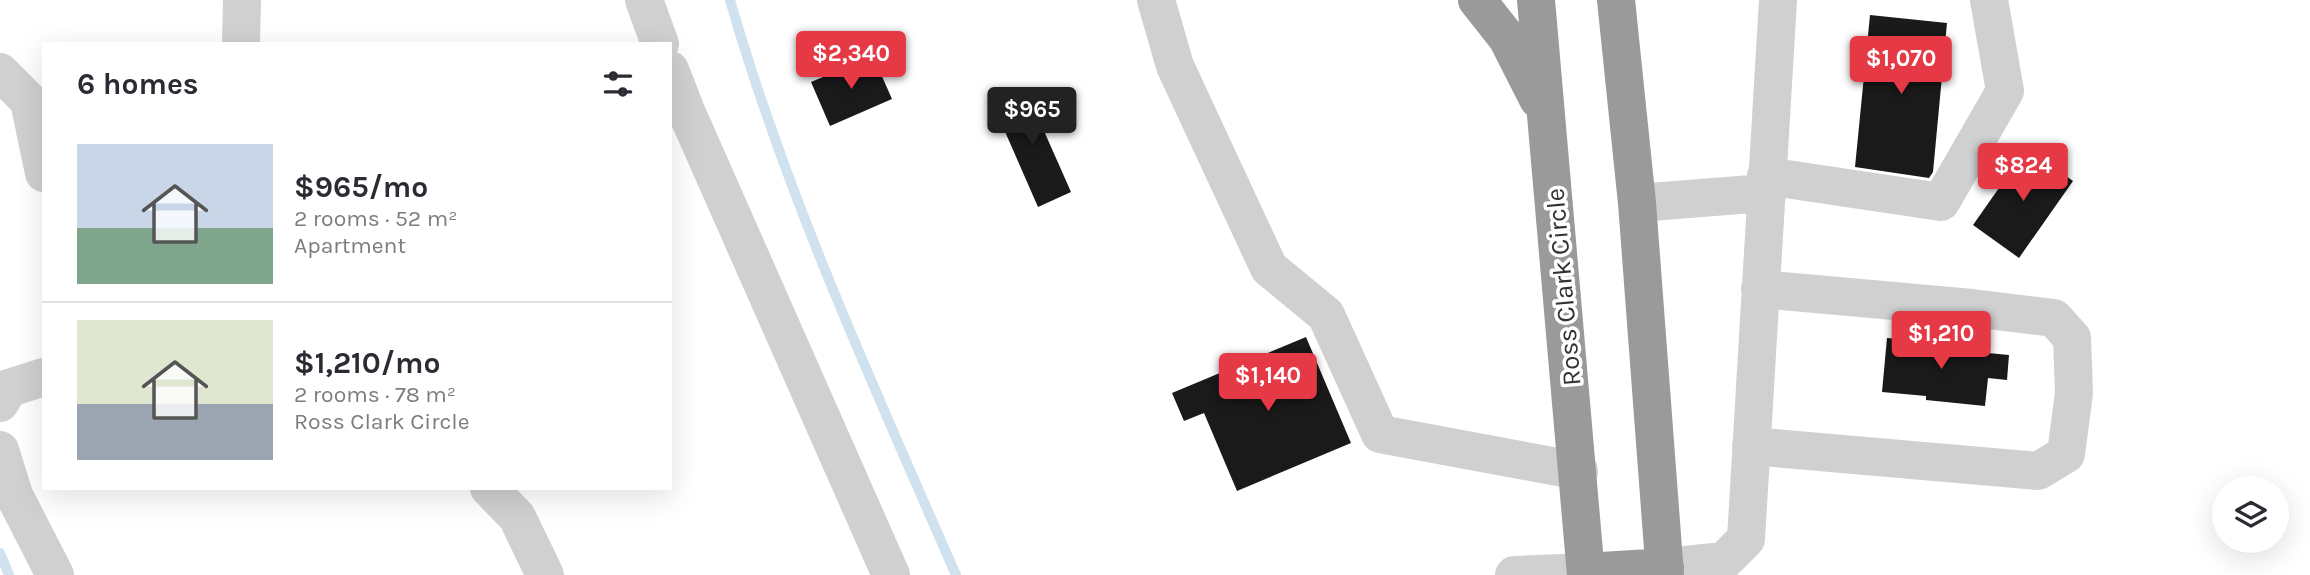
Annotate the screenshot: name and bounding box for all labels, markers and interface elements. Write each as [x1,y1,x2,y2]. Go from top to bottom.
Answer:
pin: $2,340 [794,32,908,91]
pin: $1,070 [1844,36,1958,96]
text: $2,340 [812,40,890,67]
text: $1,070 [1866,45,1936,72]
icon: filters [599,65,637,103]
text: 6 homes [77,66,199,102]
pin: $965 [991,88,1073,147]
text: $965 [1003,96,1061,123]
pin: $824 [1982,144,2064,203]
text: $824 [1994,152,2052,179]
text: $965/mo [294,169,428,205]
icon: home [133,172,217,256]
street label: Ross Clark Circle [1539,187,1588,387]
text: 2 rooms · 52 m² [294,205,457,232]
text: Apartment [294,232,406,259]
pin: $1,210 [1884,312,1998,371]
text: $1,210 [1908,320,1974,347]
text: $1,210/mo [294,345,440,381]
icon: home [133,348,217,432]
pin: $1,140 [1211,354,1325,413]
text: $1,140 [1235,362,1301,389]
text: 2 rooms · 78 m² [294,381,456,408]
text: Ross Clark Circle [294,408,470,435]
map controls [2212,476,2289,553]
button: layers [2212,476,2289,553]

